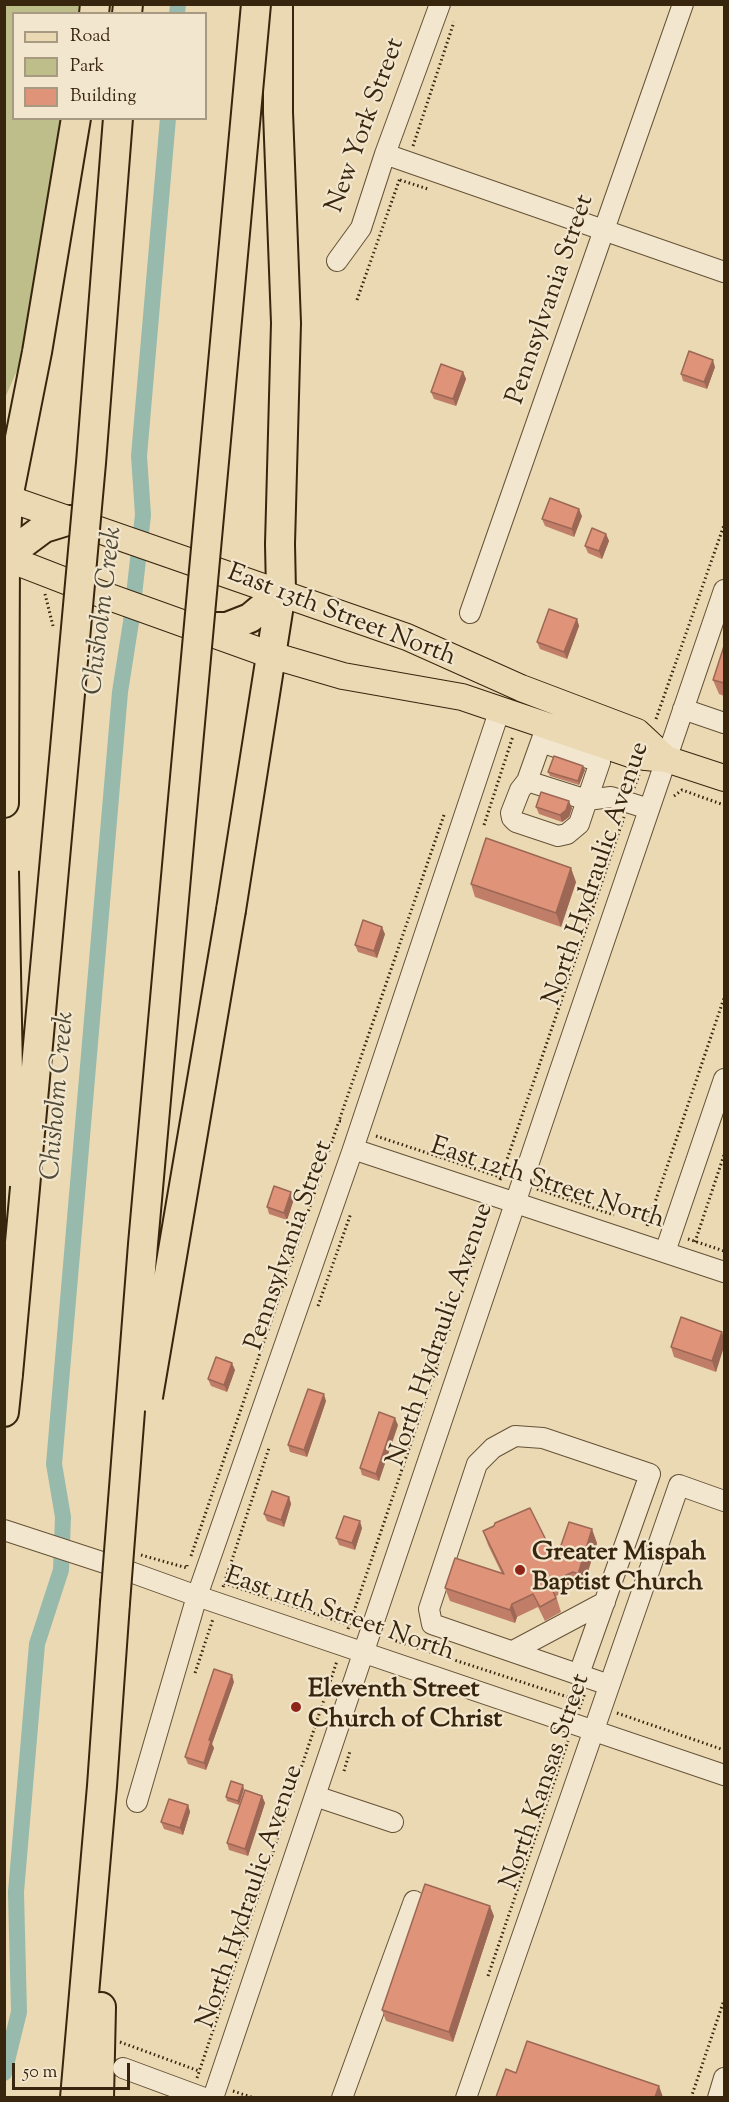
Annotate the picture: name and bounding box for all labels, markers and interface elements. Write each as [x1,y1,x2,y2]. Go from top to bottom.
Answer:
legend [12,12,207,120]
text: Road [70,24,110,50]
street label: New York Street [321,34,413,218]
text: Park [70,54,104,80]
text: Building [70,84,136,110]
street label: Pennsylvania Street [502,191,602,409]
water label: Chisholm Creek [79,525,131,697]
street label: East 13th Street North [222,559,460,675]
street label: North Hydraulic Avenue [538,738,658,1010]
water label: Chisholm Creek [36,1010,84,1182]
street label: East 12th Street North [426,1132,668,1238]
street label: Pennsylvania Street [241,1137,341,1355]
street label: North Hydraulic Avenue [382,1199,502,1471]
place label: Greater Mispah Baptist Church [532,1539,706,1600]
street label: East 11th Street North [220,1562,458,1670]
marker: Greater Mispah Baptist Church [513,1563,527,1577]
street label: North Kansas Street [496,1670,598,1894]
place label: Eleventh Street Church of Christ [308,1676,502,1738]
marker: Eleventh Street Church of Christ [289,1700,303,1714]
street label: North Hydraulic Avenue [192,1761,312,2033]
scale bar [15,2051,134,2089]
text: 50 m [23,2060,57,2086]

